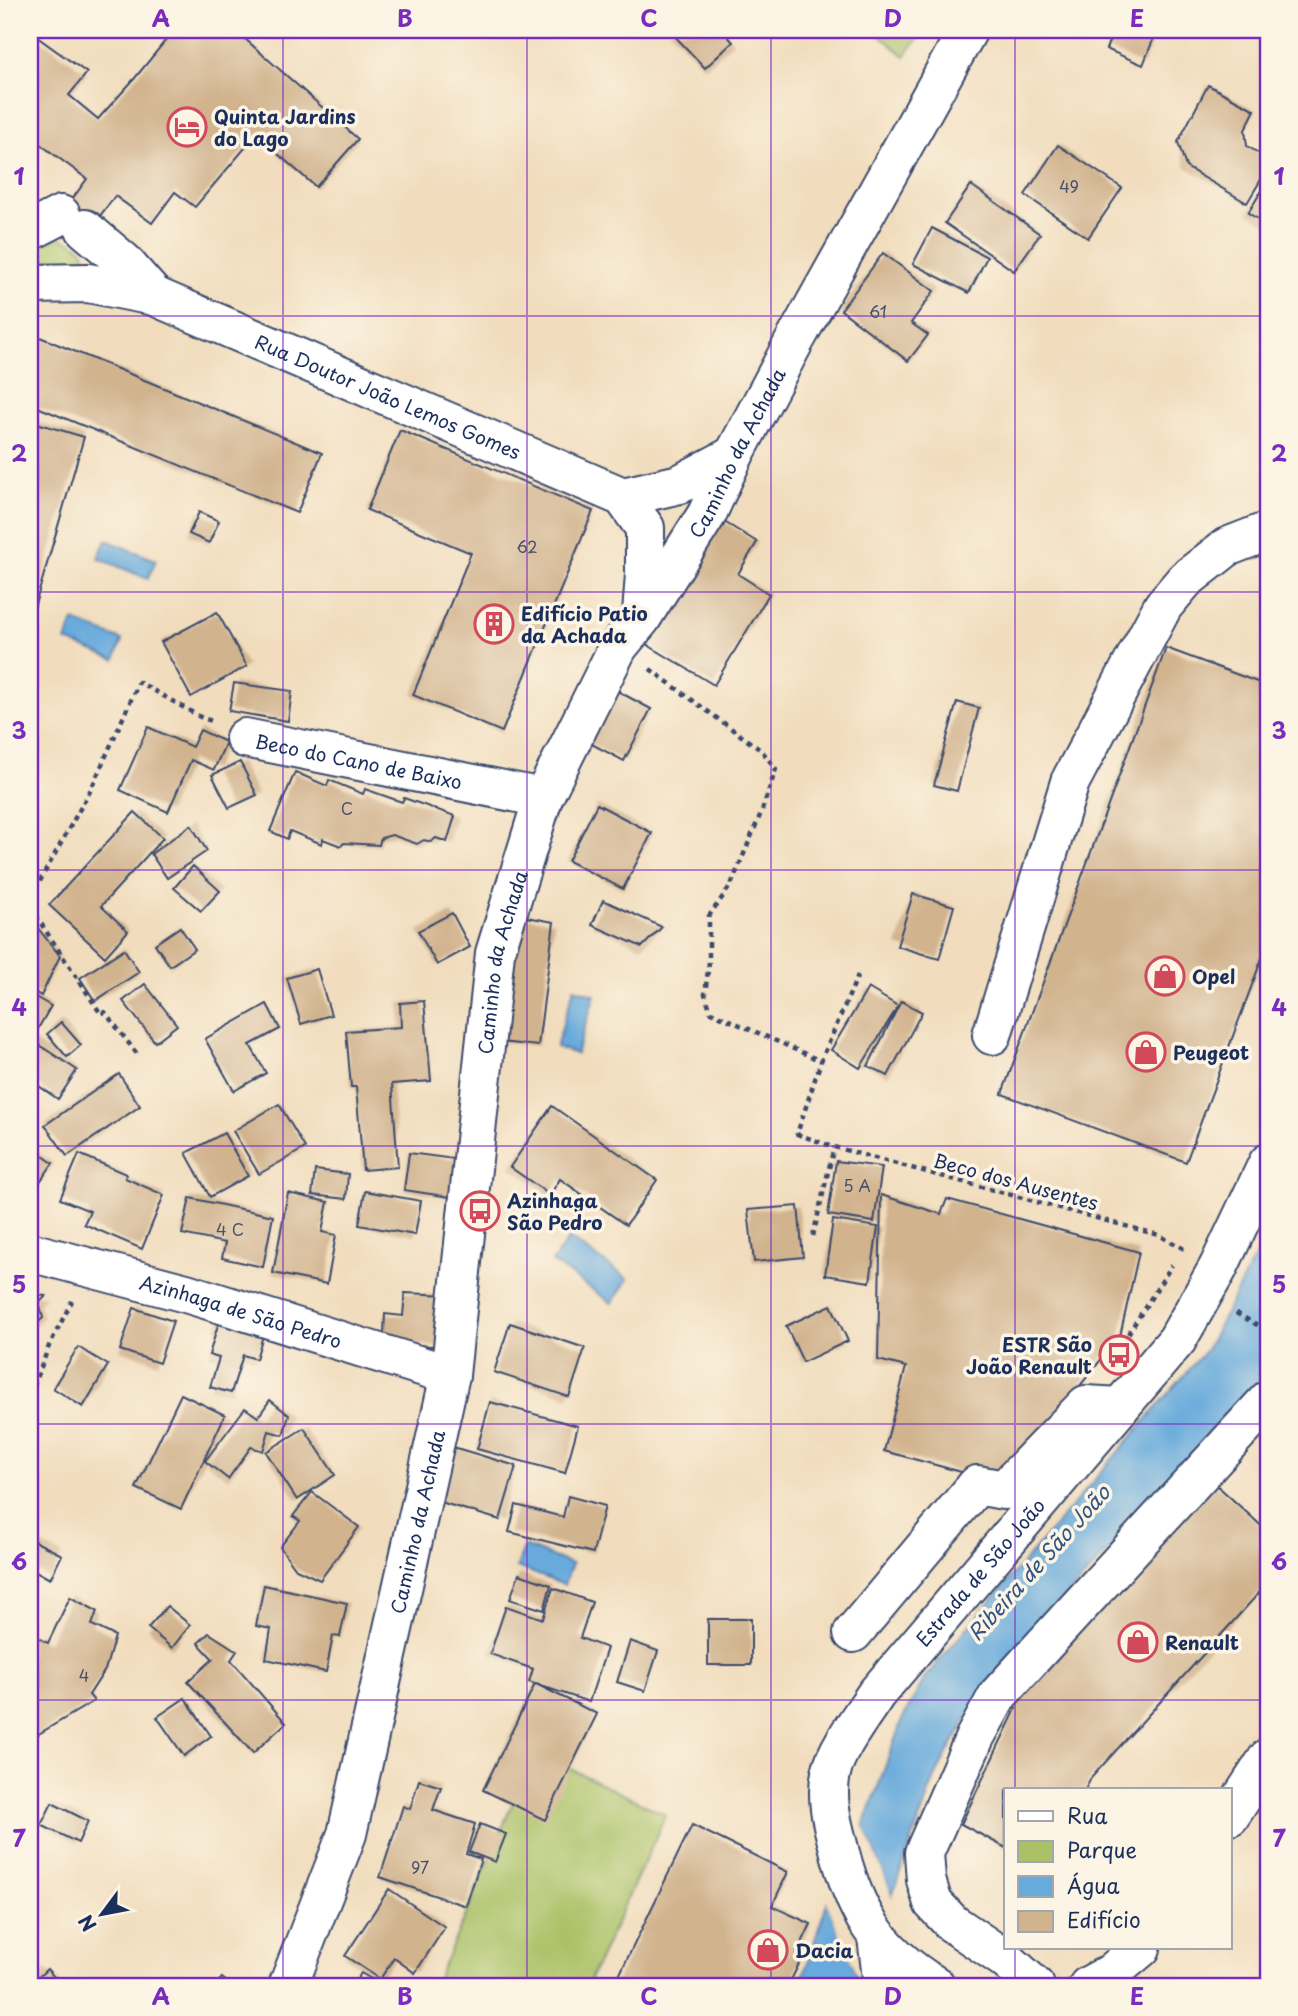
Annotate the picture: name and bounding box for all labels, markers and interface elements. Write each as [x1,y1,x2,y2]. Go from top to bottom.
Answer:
text: A [152,0,170,35]
text: B [397,0,413,35]
text: C [640,0,658,35]
text: D [884,0,902,35]
text: E [1130,0,1144,35]
place label: Quinta Jardins do Lago [214,102,356,152]
hotel icon: Quinta Jardins do Lago [166,106,208,148]
text: 1 [14,158,25,193]
text: 1 [1274,158,1285,193]
house number: 49 [1059,174,1079,198]
house number: 61 [869,299,887,323]
street label: Rua Doutor João Lemos Gomes [251,327,525,466]
street label: Caminho da Achada [681,363,792,543]
text: 2 [11,435,27,470]
text: 2 [1271,435,1287,470]
house number: 62 [516,534,538,558]
place label: Edifício Patio da Achada [521,599,648,649]
building icon: Edifício Patio da Achada [473,603,515,645]
text: 3 [11,712,27,747]
text: 3 [1271,712,1287,747]
street label: Beco do Cano de Baixo [253,726,465,795]
house number: C [341,796,353,820]
street label: Caminho da Achada [470,867,534,1056]
shop icon: Opel [1144,955,1186,997]
place label: Opel [1192,962,1235,990]
text: 4 [11,989,27,1024]
text: 4 [1271,989,1287,1024]
shop icon: Peugeot [1125,1031,1167,1073]
place label: Peugeot [1173,1038,1249,1066]
street label: Beco dos Ausentes [931,1146,1102,1216]
house number: 5 A [843,1173,871,1197]
place label: Azinhaga São Pedro [506,1186,602,1236]
bus stop icon: Azinhaga São Pedro [459,1190,501,1232]
house number: 4 C [216,1217,244,1241]
text: 5 [12,1266,26,1301]
text: 5 [1272,1266,1286,1301]
street label: Azinhaga de São Pedro [137,1267,345,1355]
place label: ESTR São João Renault [966,1330,1092,1380]
bus stop icon: ESTR São João Renault [1098,1334,1140,1376]
street label: Caminho da Achada [383,1427,451,1616]
water label: Ribeira de São João [959,1476,1118,1647]
street label: Estrada de São João [909,1492,1051,1652]
text: 6 [11,1543,27,1578]
text: 6 [1271,1543,1287,1578]
shop icon: Renault [1117,1621,1159,1663]
place label: Renault [1165,1628,1239,1656]
house number: 4 [79,1663,89,1687]
legend [1004,1788,1232,1950]
text: Rua [1067,1799,1108,1831]
text: 7 [12,1820,26,1855]
text: 7 [1272,1820,1286,1855]
text: Parque [1067,1833,1137,1865]
house number: 97 [411,1855,429,1879]
text: Água [1067,1869,1120,1901]
north arrow [66,1880,136,1950]
text: Edifício [1067,1903,1141,1935]
text: N [71,1910,103,1937]
shop icon: Dacia [747,1929,789,1971]
place label: Dacia [795,1936,854,1964]
text: A [152,1978,170,2013]
text: B [397,1978,413,2013]
text: C [640,1978,658,2013]
text: D [884,1978,902,2013]
text: E [1130,1978,1144,2013]

